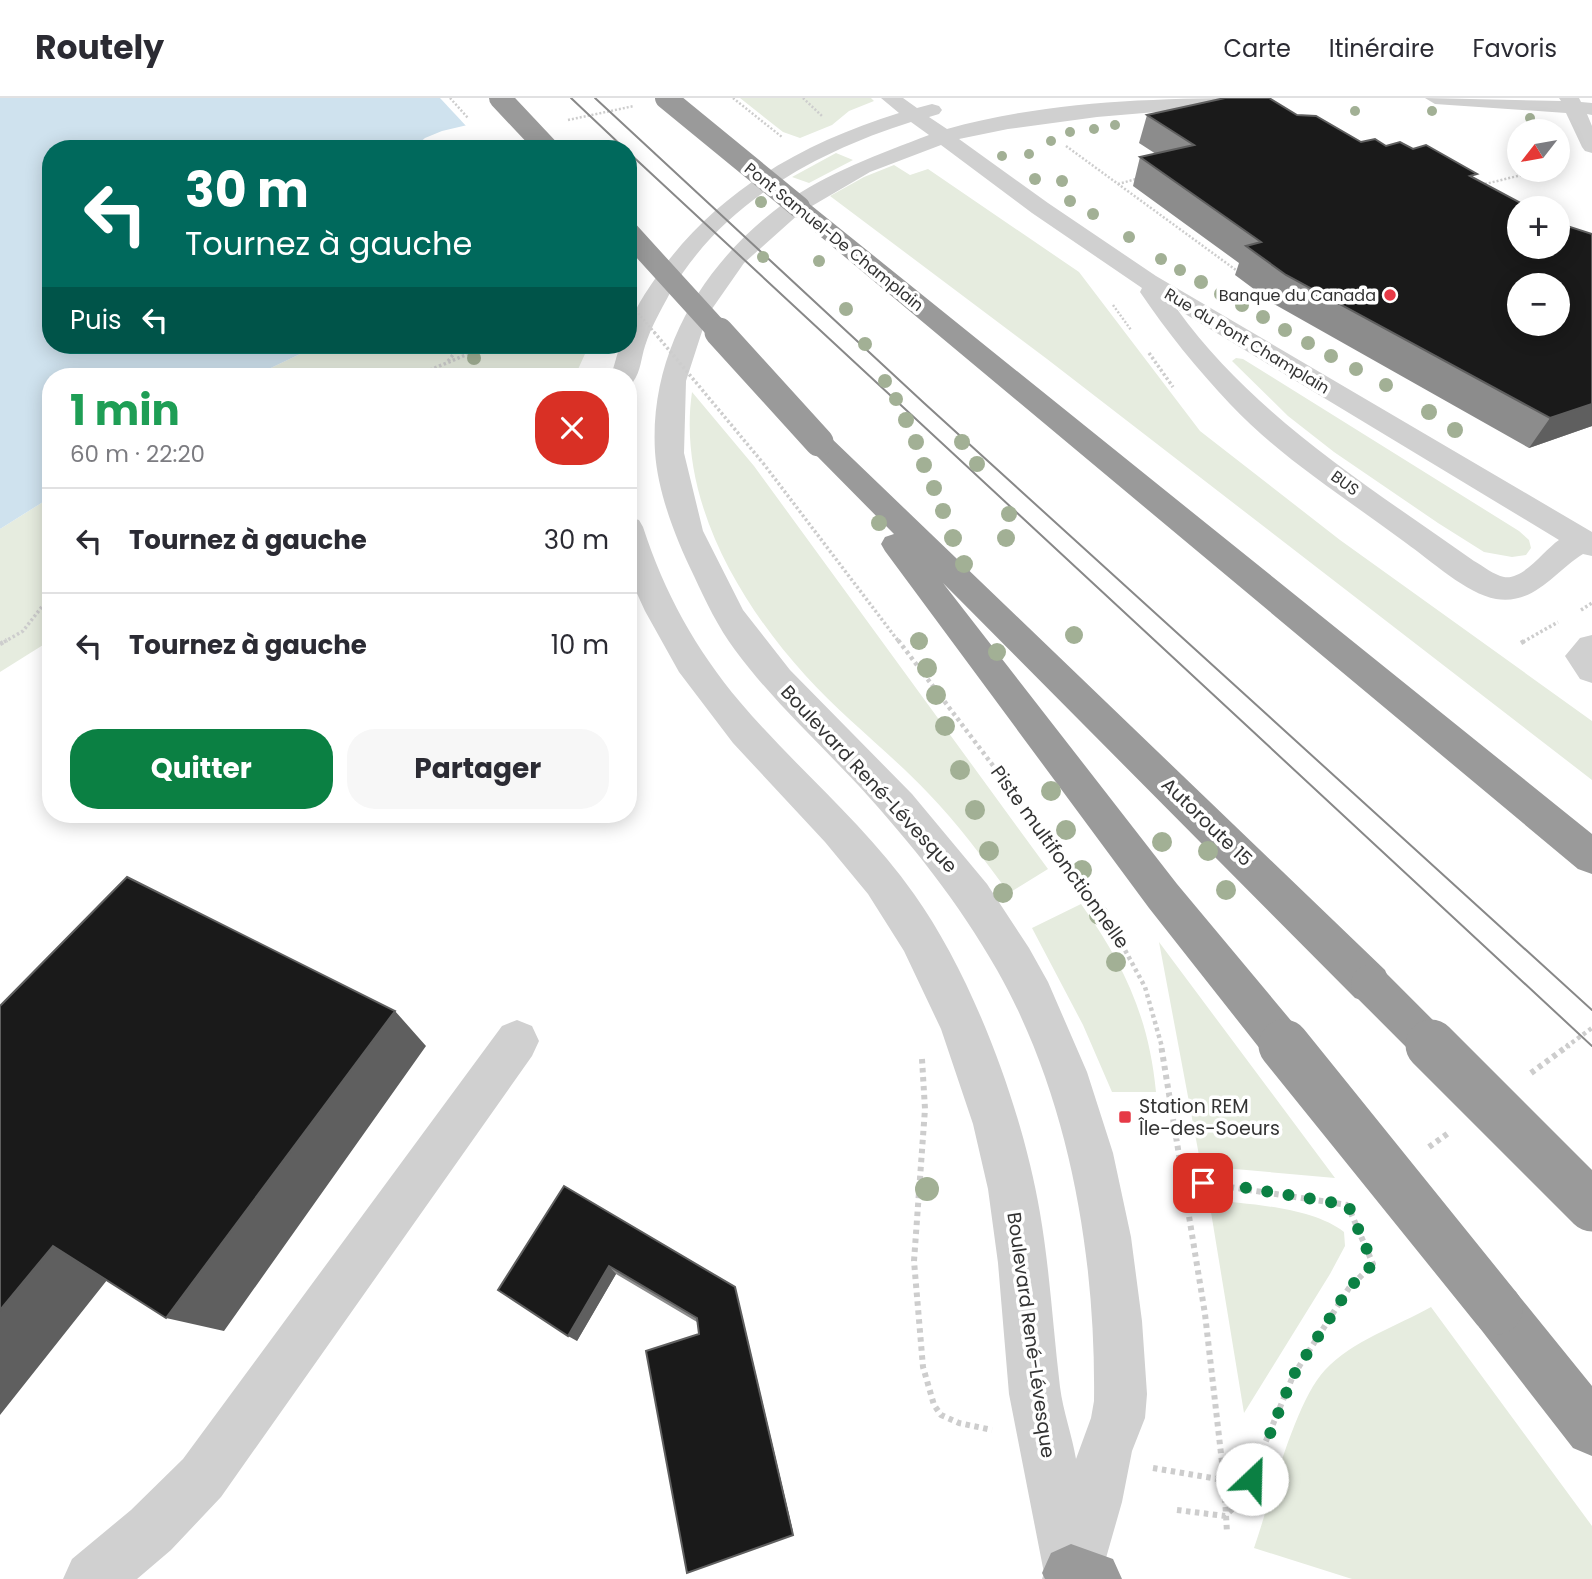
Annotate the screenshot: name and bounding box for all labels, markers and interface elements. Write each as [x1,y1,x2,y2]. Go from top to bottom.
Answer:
text: Routely [35,24,164,71]
text: Carte [1223,32,1291,65]
text: Itinéraire [1329,32,1434,65]
text: Favoris [1472,32,1557,65]
north arrow [1507,119,1570,182]
map controls [1507,119,1570,336]
text: 30 m [185,156,309,224]
street label: Pont Samuel-De Champlain [739,157,929,317]
icon: left [70,168,161,259]
button: + [1507,196,1570,259]
text: Tournez à gauche [185,221,472,266]
button: − [1507,273,1570,336]
street label: Rue du Pont Champlain [1160,282,1334,400]
place label: Banque du Canada [1219,284,1376,307]
marker: Banque du Canada [1382,287,1398,303]
icon: left [136,301,174,339]
text: Puis [70,302,122,338]
text: 1 min [70,381,180,440]
button: close [535,391,609,465]
text: 60 m · 22:20 [70,438,205,470]
street label: BUS [1326,465,1364,501]
icon: left [70,522,108,560]
text: Tournez à gauche [129,522,367,558]
text: 30 m [544,522,609,558]
icon: left [70,627,108,665]
text: Tournez à gauche [129,627,367,663]
text: 10 m [551,627,609,663]
street label: Boulevard René-Lévesque [775,679,963,879]
button: Quitter [70,729,333,809]
button: Partager [347,729,609,809]
street label: Piste multifonctionnelle [984,760,1136,954]
street label: Autoroute 15 [1155,772,1259,872]
place label: Station REM Île-des-Soeurs [1138,1093,1280,1142]
marker: Station REM Île-des-Soeurs [1117,1109,1133,1125]
pin [1173,1153,1233,1213]
icon: arrive [1184,1164,1222,1202]
street label: Boulevard René-Lévesque [1000,1210,1062,1460]
position arrow [1215,1442,1289,1516]

